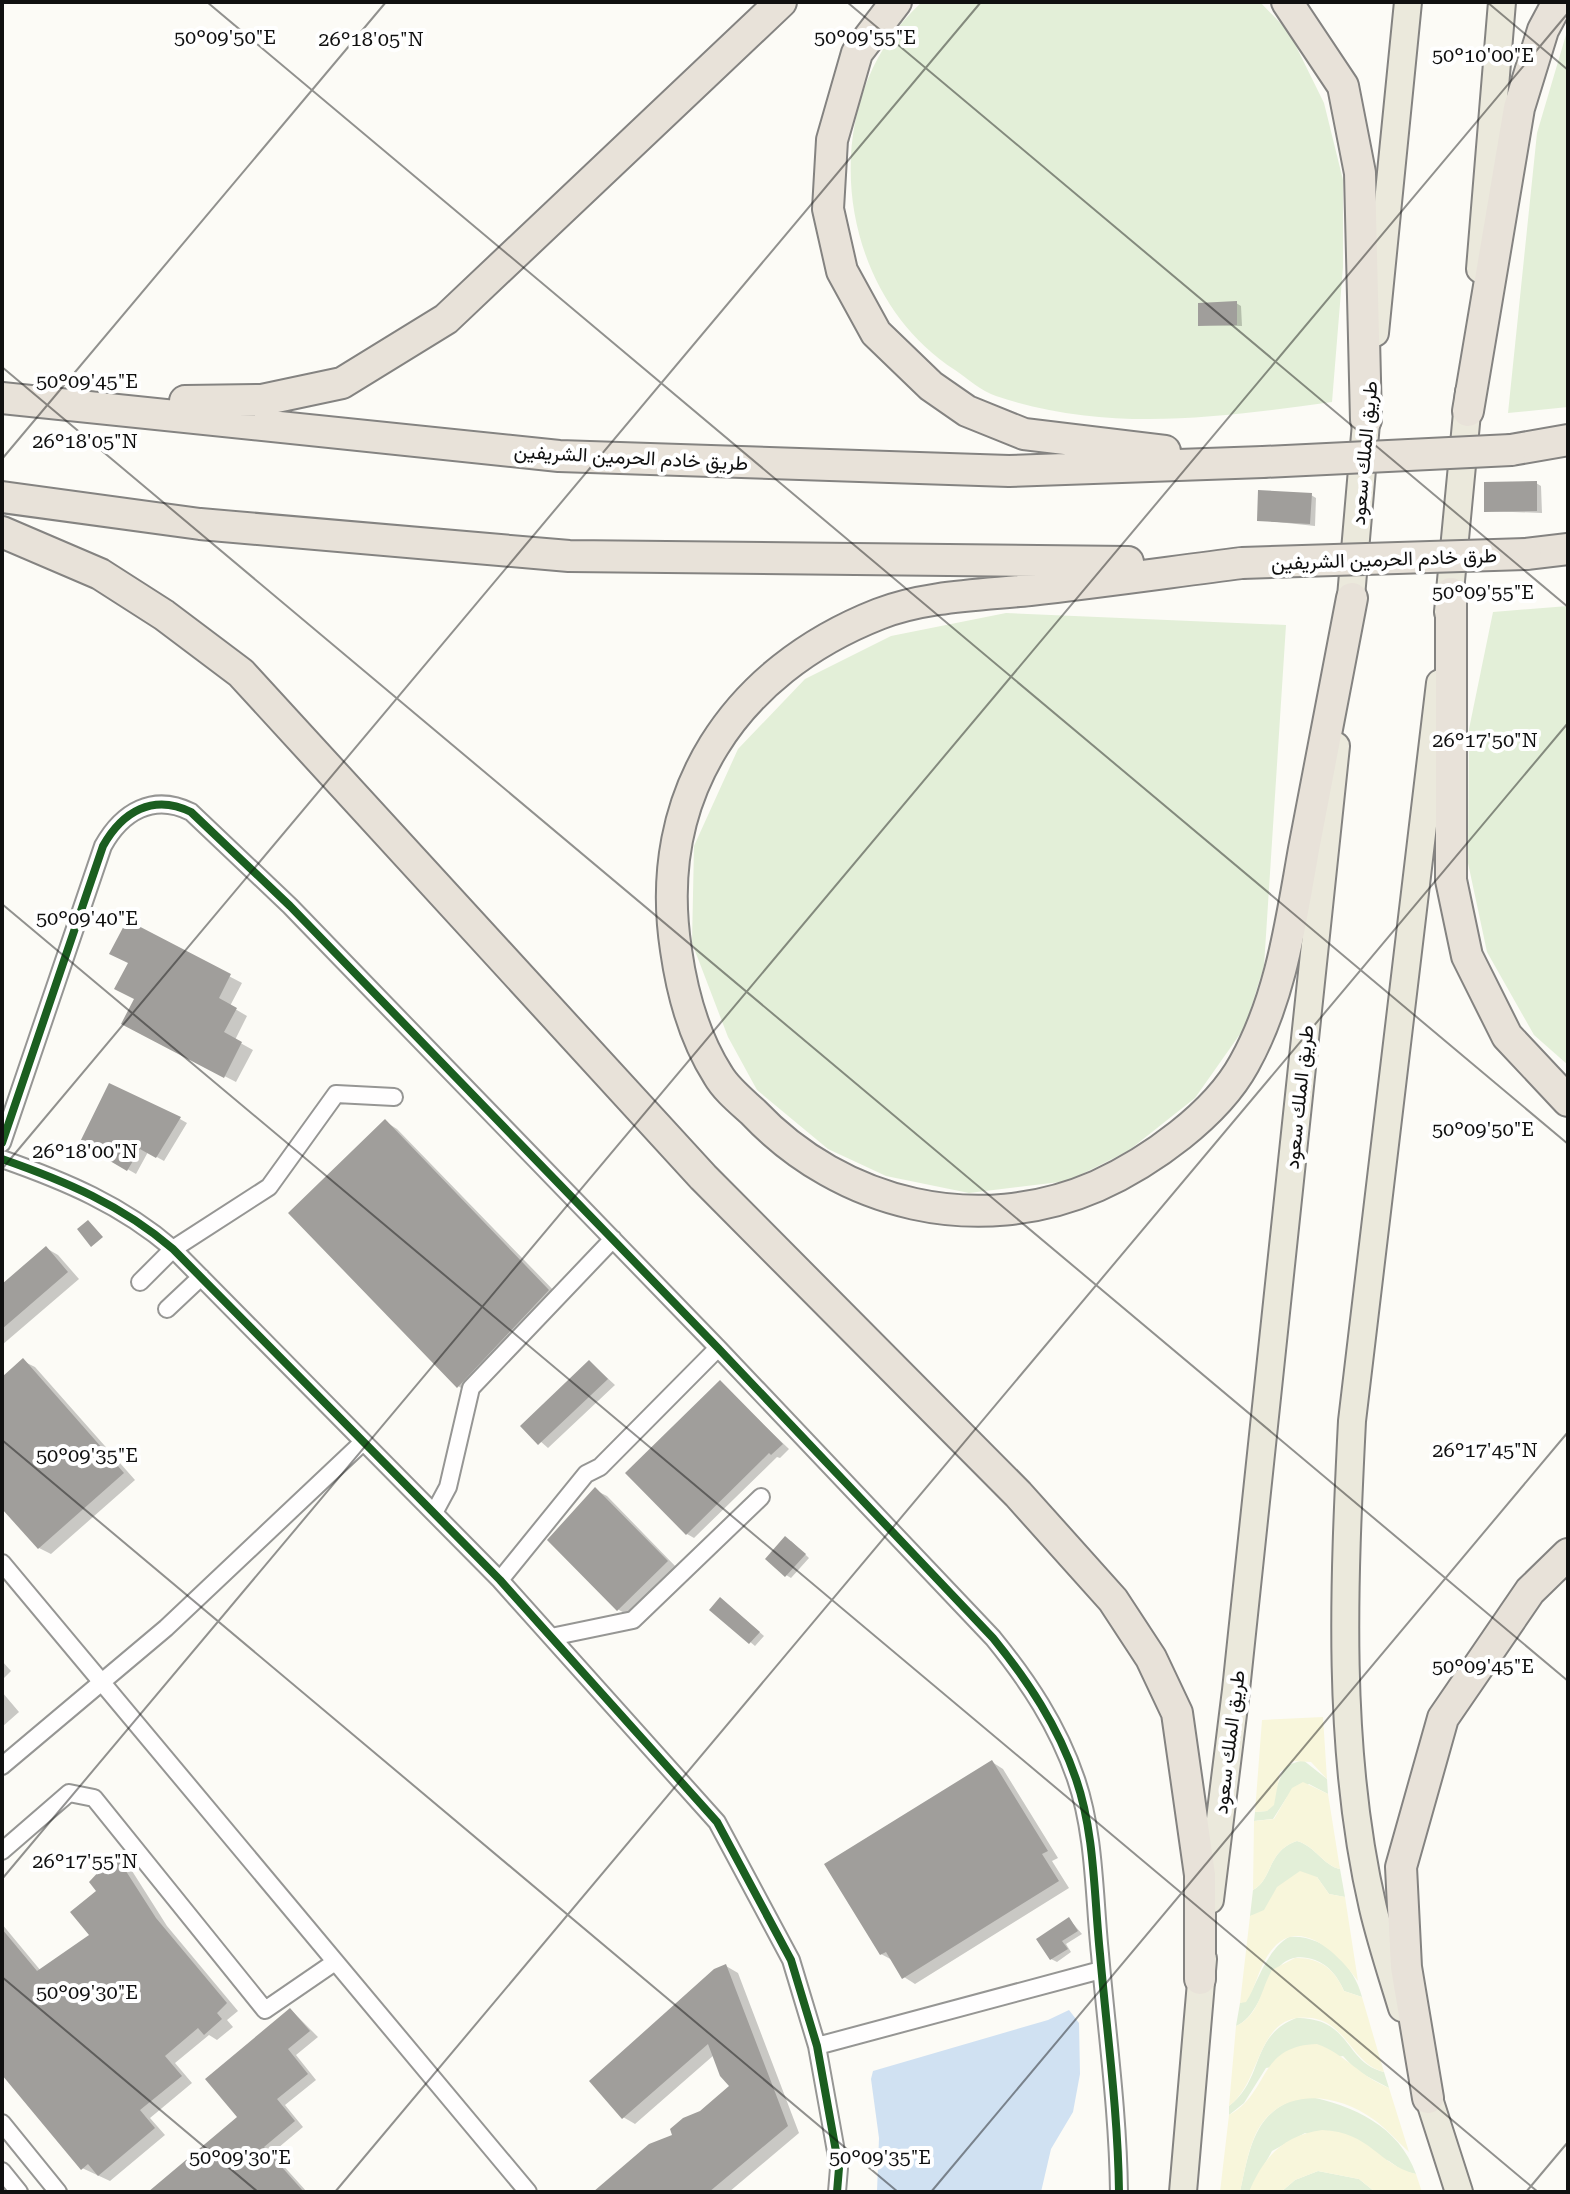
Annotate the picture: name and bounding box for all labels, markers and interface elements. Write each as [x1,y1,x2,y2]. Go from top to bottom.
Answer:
text: 50°09'50"E [174,25,276,49]
text: 50°09'55"E [814,25,916,49]
text: 26°18'05"N [318,27,424,51]
text: 50°10'00"E [1432,43,1534,67]
text: 50°09'45"E [36,369,138,393]
street label: طريق الملك سعود [1346,380,1383,526]
text: 26°18'05"N [32,429,138,453]
street label: طريق خادم الحرمين الشريفين [513,439,749,476]
street label: طرق خادم الحرمين الشريفين [1271,543,1497,576]
text: 50°09'55"E [1432,580,1534,604]
text: 26°17'50"N [1432,728,1538,752]
text: 50°09'40"E [36,906,138,930]
street label: طريق الملك سعود [1280,1024,1319,1170]
text: 50°09'50"E [1432,1117,1534,1141]
text: 26°18'00"N [32,1139,138,1163]
text: 26°17'45"N [1432,1438,1538,1462]
text: 50°09'35"E [36,1443,138,1467]
text: 50°09'45"E [1432,1654,1534,1678]
street label: طريق الملك سعود [1208,1669,1251,1815]
text: 26°17'55"N [32,1849,138,1873]
text: 50°09'30"E [36,1980,138,2004]
text: 50°09'30"E [189,2145,291,2169]
text: 50°09'35"E [829,2145,931,2169]

